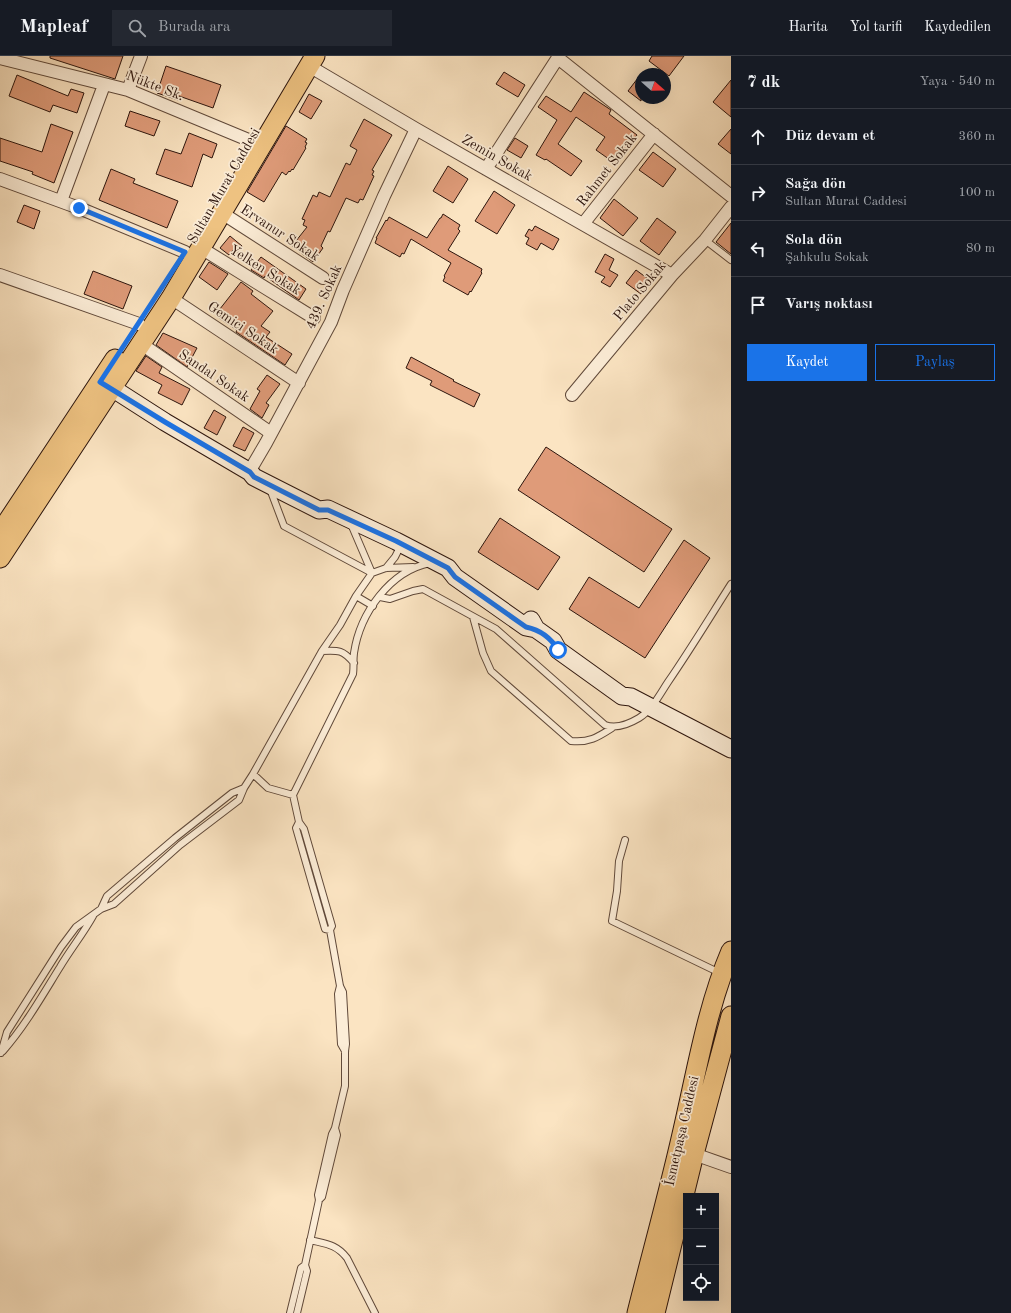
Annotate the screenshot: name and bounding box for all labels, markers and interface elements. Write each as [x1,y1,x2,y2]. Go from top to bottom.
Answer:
search box [112,10,392,46]
icon: search [126,17,148,39]
text: Mapleaf [20,18,88,37]
text: Burada ara [158,20,230,35]
text: Harita [788,20,828,34]
text: Yol tarifi [850,20,902,34]
text: Kaydedilen [924,20,991,34]
north arrow [635,68,671,104]
street label: Nükte Sk. [124,69,186,103]
text: 7 dk [747,74,780,91]
text: Yaya · 540 m [920,75,995,88]
street label: Sultan Murat Caddesi [185,126,263,246]
icon: ahead [747,126,769,148]
text: Düz devam et [785,129,875,144]
text: 360 m [958,130,995,143]
street label: Rahmet Sokak [574,131,640,209]
street label: Zemin Sokak [459,132,535,184]
text: Sağa dön [785,177,846,192]
icon: right [747,182,769,204]
text: 100 m [958,186,995,199]
text: Sultan Murat Caddesi [785,195,907,208]
route end [70,199,88,217]
street label: Ervanur Sokak [238,202,322,264]
text: Sola dön [785,233,842,248]
icon: left [747,238,769,260]
street label: Yelken Sokak [227,242,303,298]
text: 80 m [966,242,995,255]
text: Şahkulu Sokak [785,251,869,264]
street label: Plato Sokak [611,259,669,323]
street label: 439. Sokak [304,262,344,332]
icon: arrive [747,294,769,316]
text: Varış noktası [785,297,873,312]
street label: Gemici Sokak [205,299,281,357]
button: Kaydet [747,344,867,381]
button: Paylaş [875,344,995,381]
street label: Sandal Sokak [176,347,252,405]
route start [549,641,567,659]
street label: İsmetpaşa Caddesi [660,1074,702,1187]
map controls [683,1193,719,1301]
button: + [683,1193,719,1229]
button: − [683,1229,719,1265]
button: locate [683,1265,719,1301]

